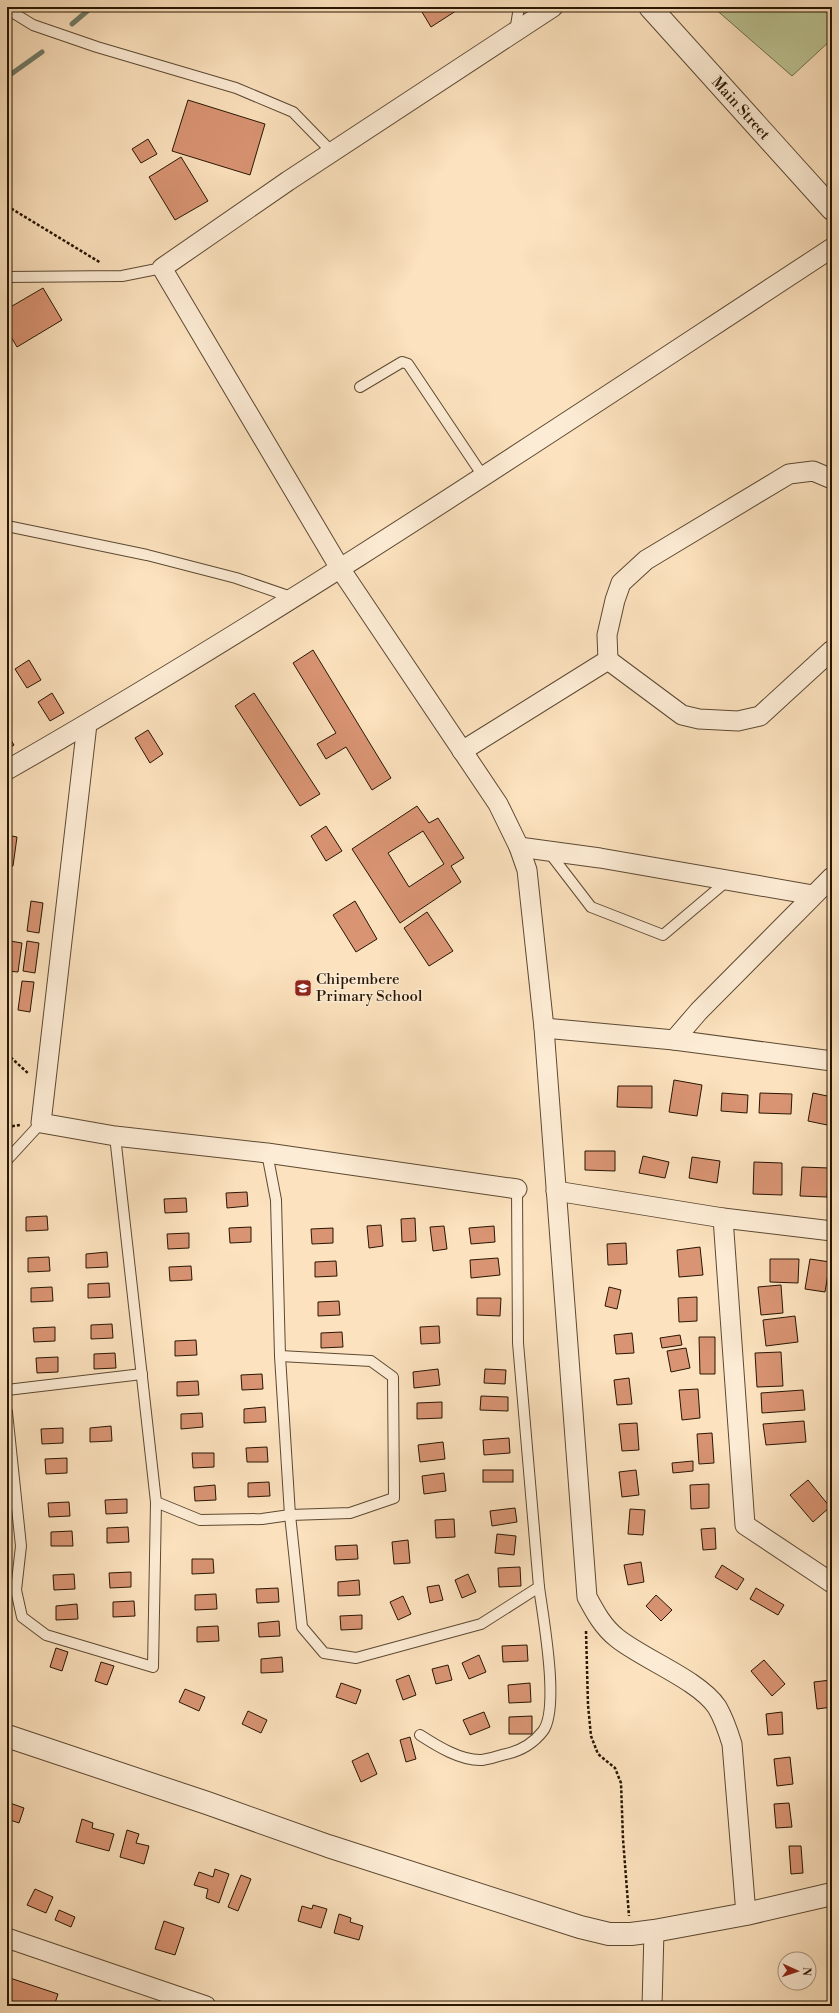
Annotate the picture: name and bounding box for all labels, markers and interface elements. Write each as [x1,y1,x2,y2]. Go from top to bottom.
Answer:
street label: Main Street [708,72,775,144]
place label: Chipembere Primary School [316,970,423,1006]
school or university icon: Chipembere Primary School [293,978,313,998]
north arrow [777,1951,817,1991]
text: N [799,1967,813,1976]

